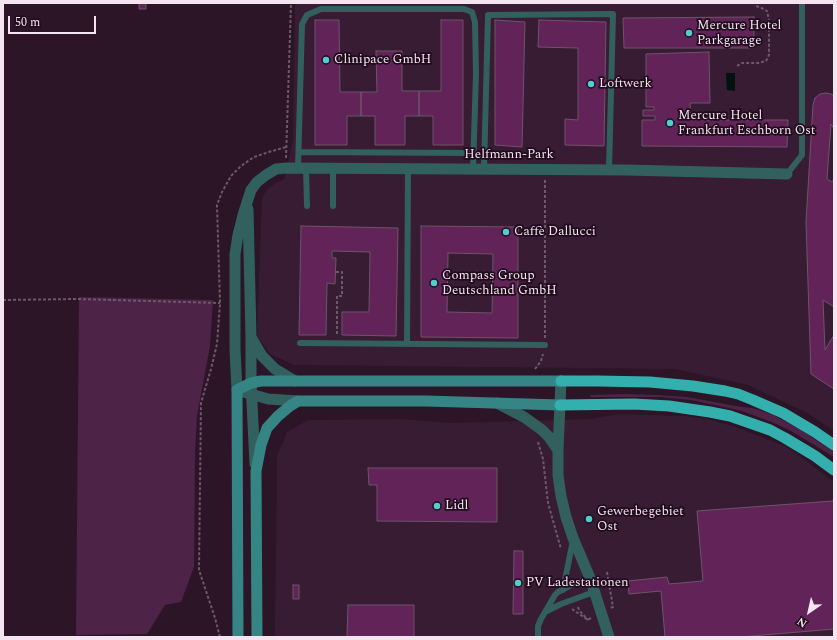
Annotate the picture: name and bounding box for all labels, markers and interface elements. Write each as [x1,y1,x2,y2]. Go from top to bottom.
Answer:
scale bar [10,8,98,34]
text: 50 m [15,13,40,32]
place label: Mercure Hotel Parkgarage [697,18,781,49]
marker: Mercure Hotel Parkgarage [684,28,694,38]
place label: Clinipace GmbH [334,52,431,68]
marker: Clinipace GmbH [321,55,331,65]
place label: Loftwerk [599,76,652,92]
marker: Loftwerk [586,79,596,89]
place label: Mercure Hotel Frankfurt Eschborn Ost [678,108,815,139]
marker: Mercure Hotel Frankfurt Eschborn Ost [665,118,675,128]
street label: Helfmann-Park [464,147,554,163]
place label: Caffè Dallucci [514,224,596,240]
marker: Caffè Dallucci [501,227,511,237]
place label: Compass Group Deutschland GmbH [442,268,557,299]
marker: Compass Group Deutschland GmbH [429,278,439,288]
place label: Lidl [445,498,468,514]
marker: Lidl [432,501,442,511]
place label: Gewerbegebiet Ost [597,504,684,535]
marker: Gewerbegebiet Ost [584,514,594,524]
place label: PV Ladestationen [526,575,629,591]
marker: PV Ladestationen [513,578,523,588]
north arrow [789,592,829,632]
text: N [794,613,810,632]

